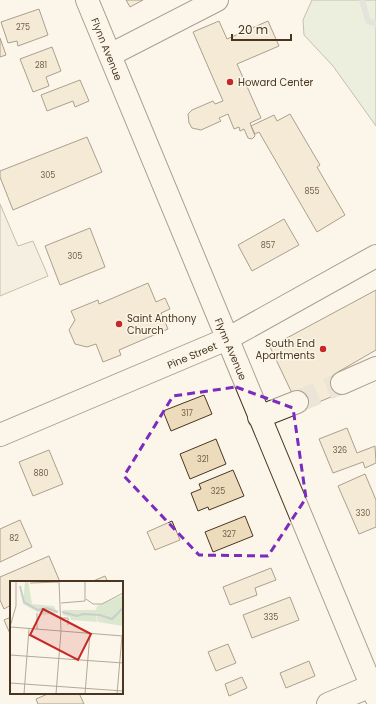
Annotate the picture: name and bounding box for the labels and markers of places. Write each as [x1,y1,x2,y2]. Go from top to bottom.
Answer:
place label: Howard Center [238,75,314,90]
marker: Howard Center [225,77,235,87]
place label: Saint Anthony Church [127,311,197,338]
marker: Saint Anthony Church [114,319,124,329]
place label: South End Apartments [256,336,315,363]
marker: South End Apartments [318,344,328,354]

